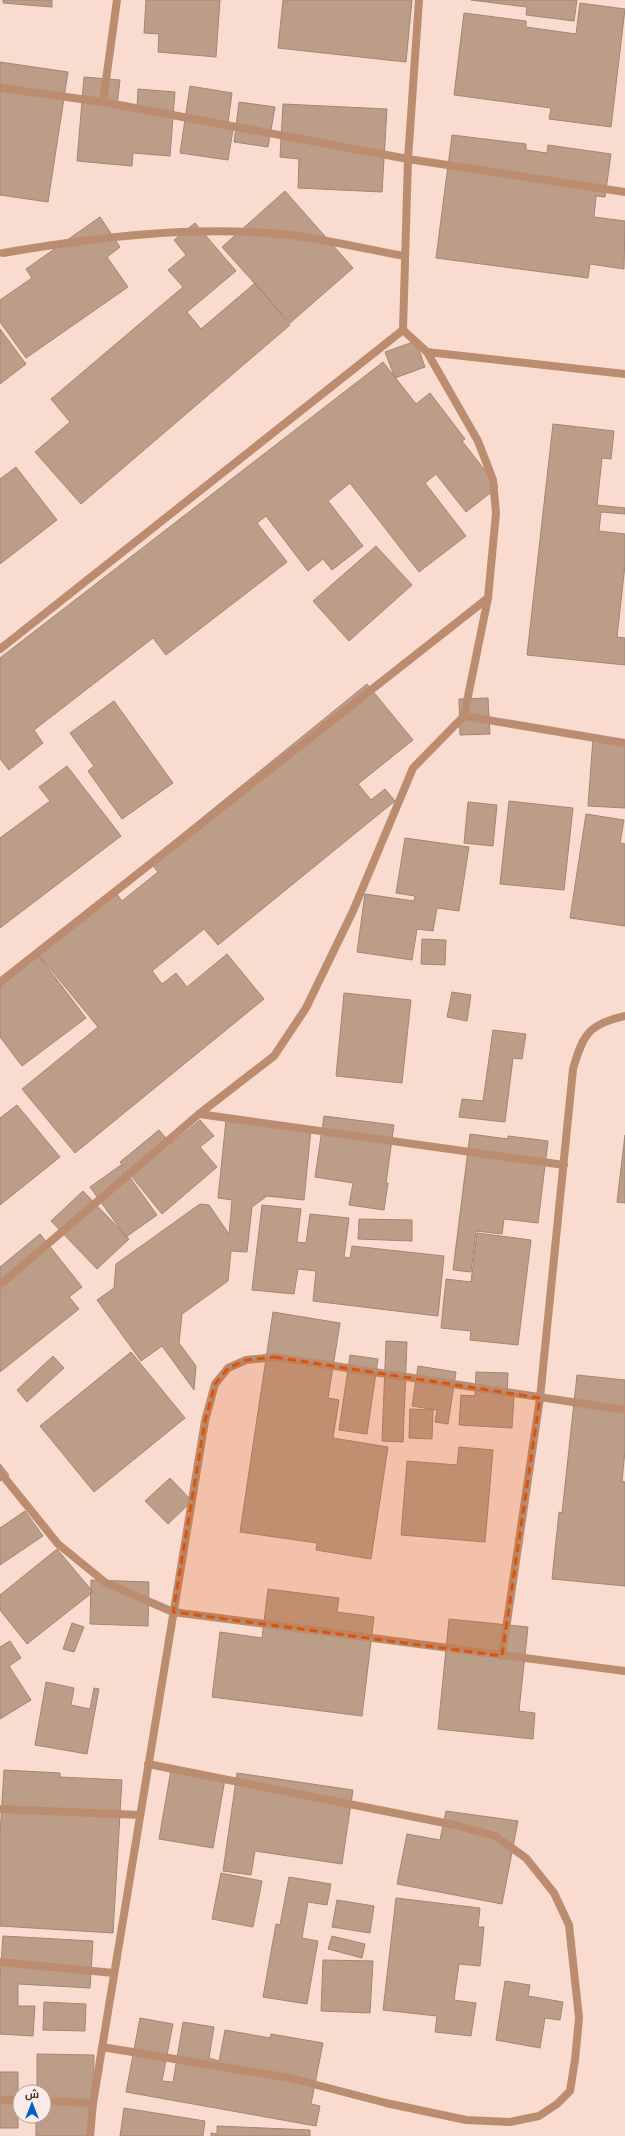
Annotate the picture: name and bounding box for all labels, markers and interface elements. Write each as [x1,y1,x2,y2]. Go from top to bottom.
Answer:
north arrow [12,2084,52,2124]
text: ش [25,2087,39,2102]

